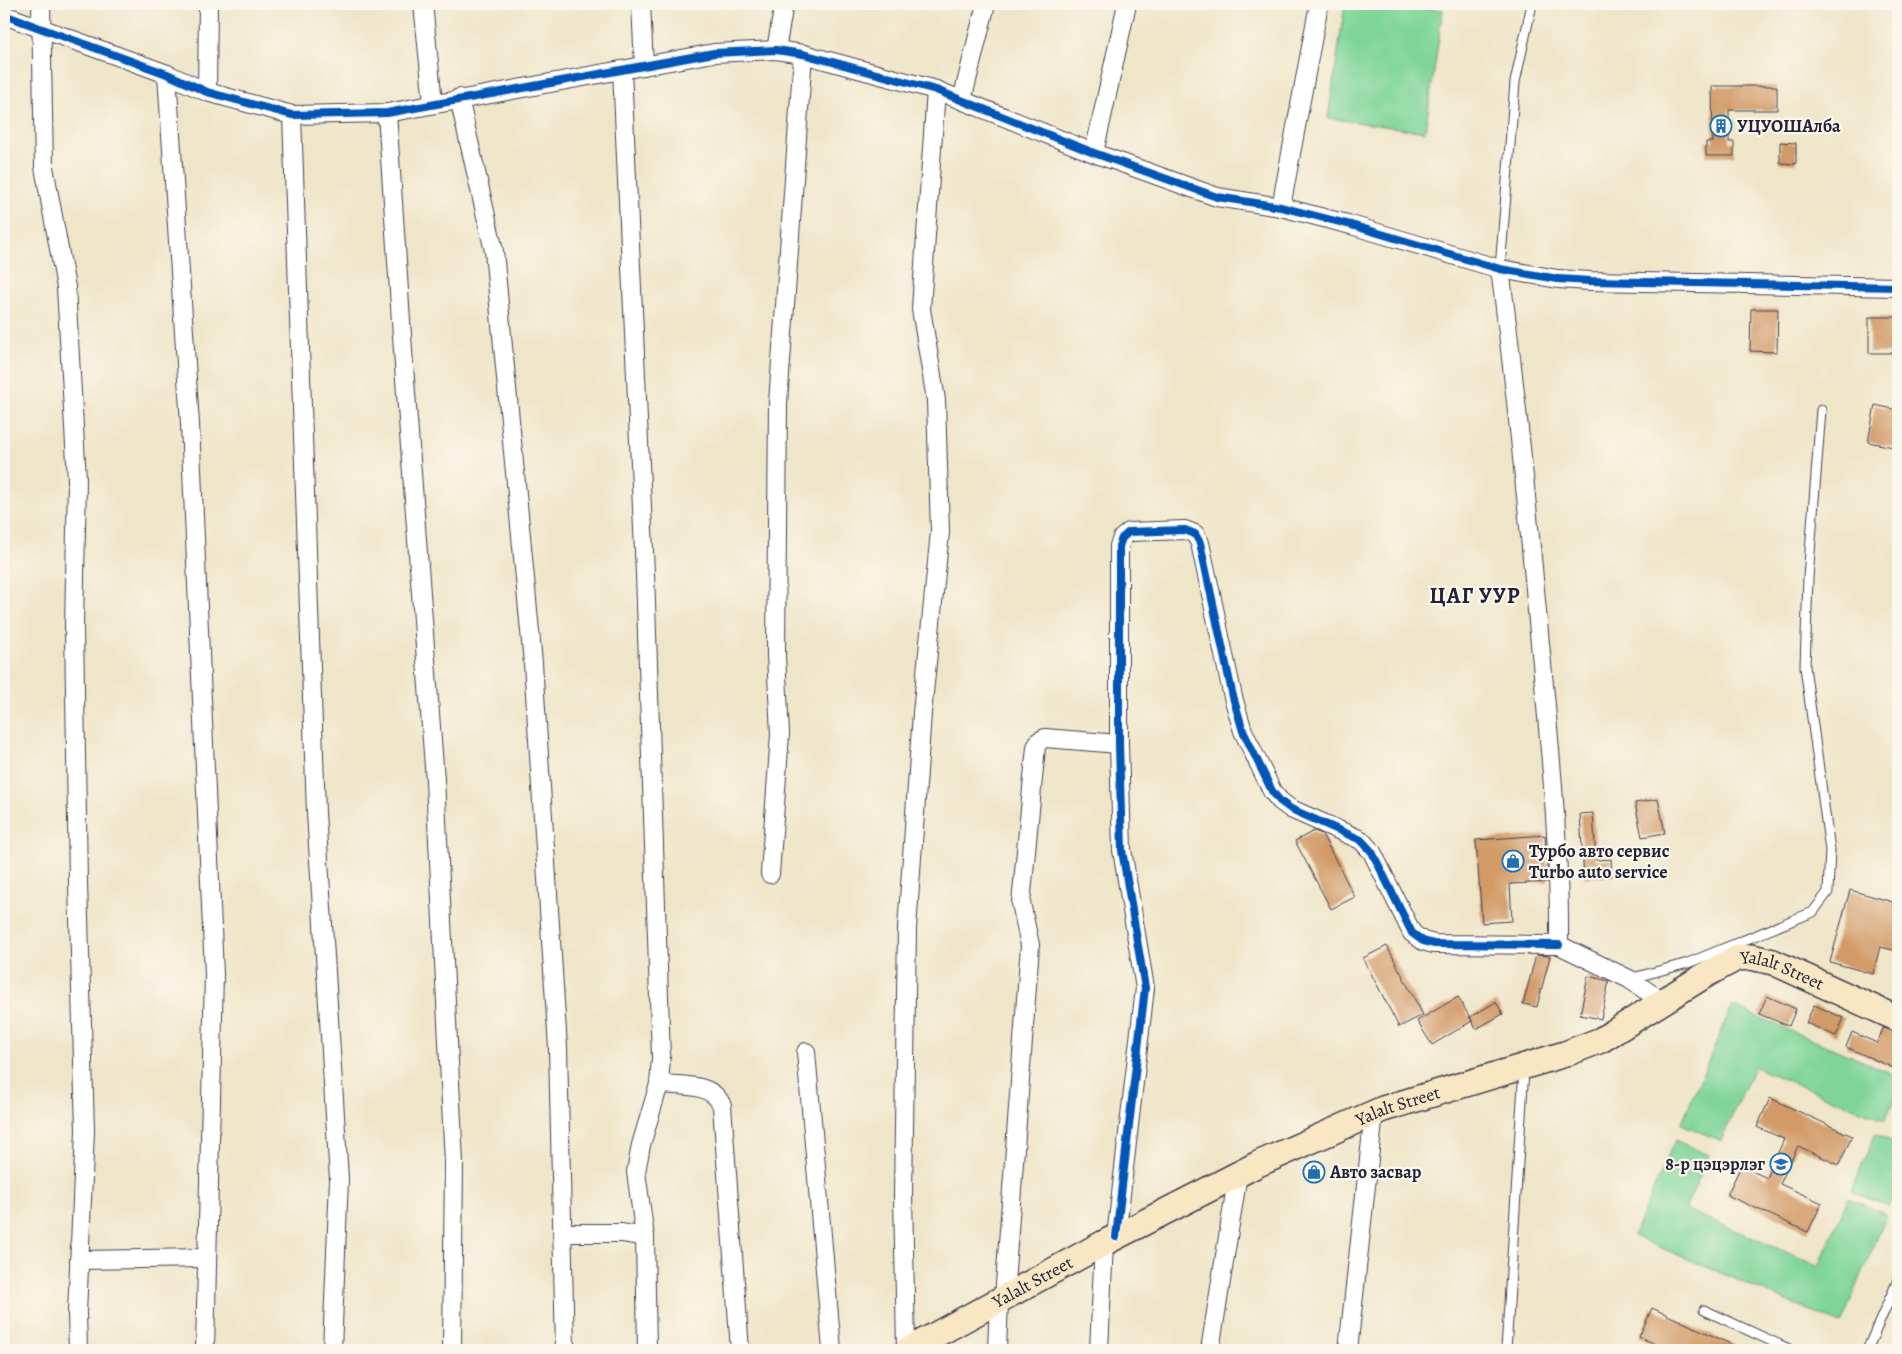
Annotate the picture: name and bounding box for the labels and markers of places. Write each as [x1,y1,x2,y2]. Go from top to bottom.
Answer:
building icon: УЦУОШАлба [1709,114,1733,138]
place label: УЦУОШАлба [1737,114,1841,138]
place label: Турбо авто сервис Turbo auto service [1529,839,1670,884]
shop icon: Турбо авто сервис Turbo auto service [1501,849,1525,873]
place label: 8-р цэцэрлэг [1665,1152,1765,1176]
school or university icon: 8-р цэцэрлэг [1769,1152,1793,1176]
shop icon: Авто засвар [1302,1160,1326,1184]
place label: Авто засвар [1329,1160,1422,1184]

